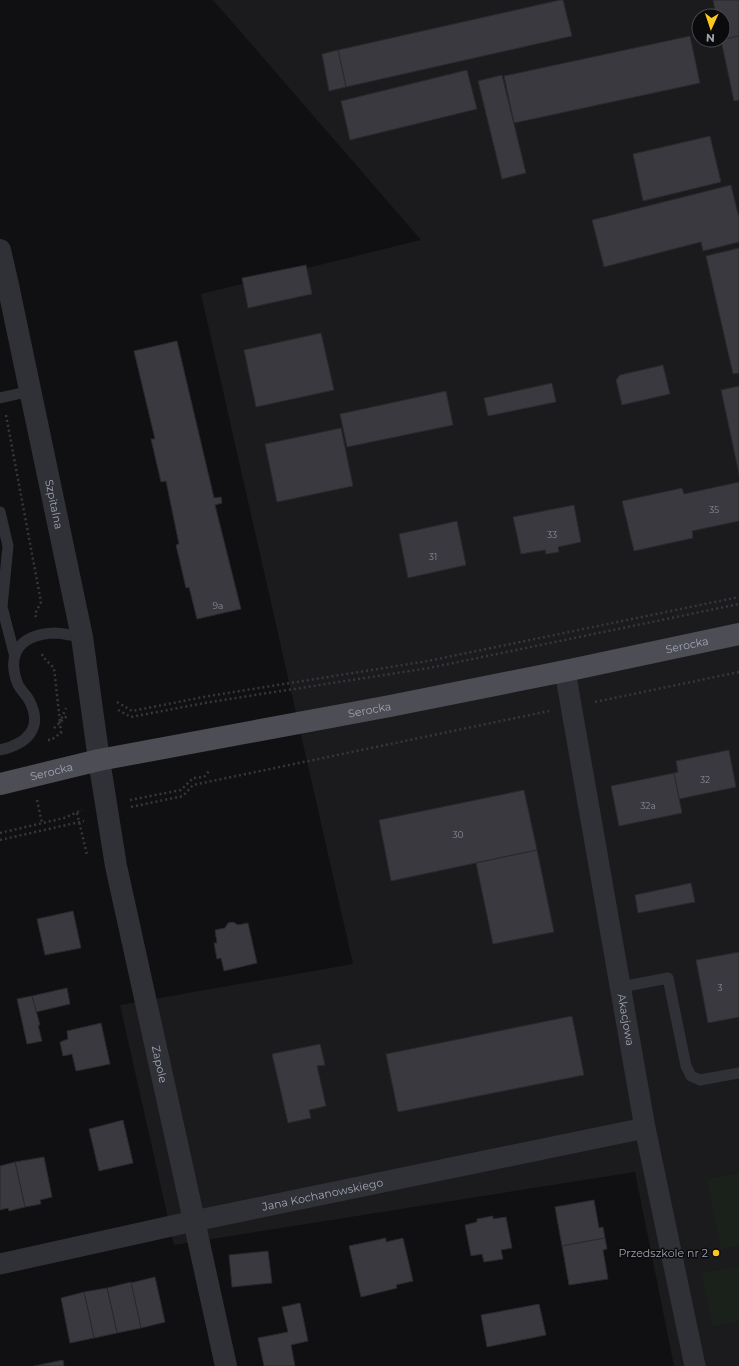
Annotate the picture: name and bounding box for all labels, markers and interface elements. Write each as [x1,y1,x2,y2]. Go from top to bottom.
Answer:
north arrow [691,8,731,48]
text: N [706,31,715,45]
street label: Szpitalna [42,478,66,530]
house number: 35 [709,504,719,515]
house number: 33 [547,529,557,540]
house number: 31 [429,551,437,562]
house number: 9a [213,600,223,611]
street label: Serocka [664,634,710,656]
street label: Serocka [347,699,392,721]
street label: Serocka [29,760,74,783]
house number: 32 [700,774,710,785]
house number: 32a [640,800,656,811]
house number: 30 [452,829,464,840]
house number: 3 [717,982,723,993]
street label: Akacjowa [615,992,637,1047]
street label: Zapole [149,1044,171,1084]
street label: Jana Kochanowskiego [260,1175,384,1214]
place label: Przedszkole nr 2 [619,1246,708,1260]
marker: Przedszkole nr 2 [711,1248,721,1258]

